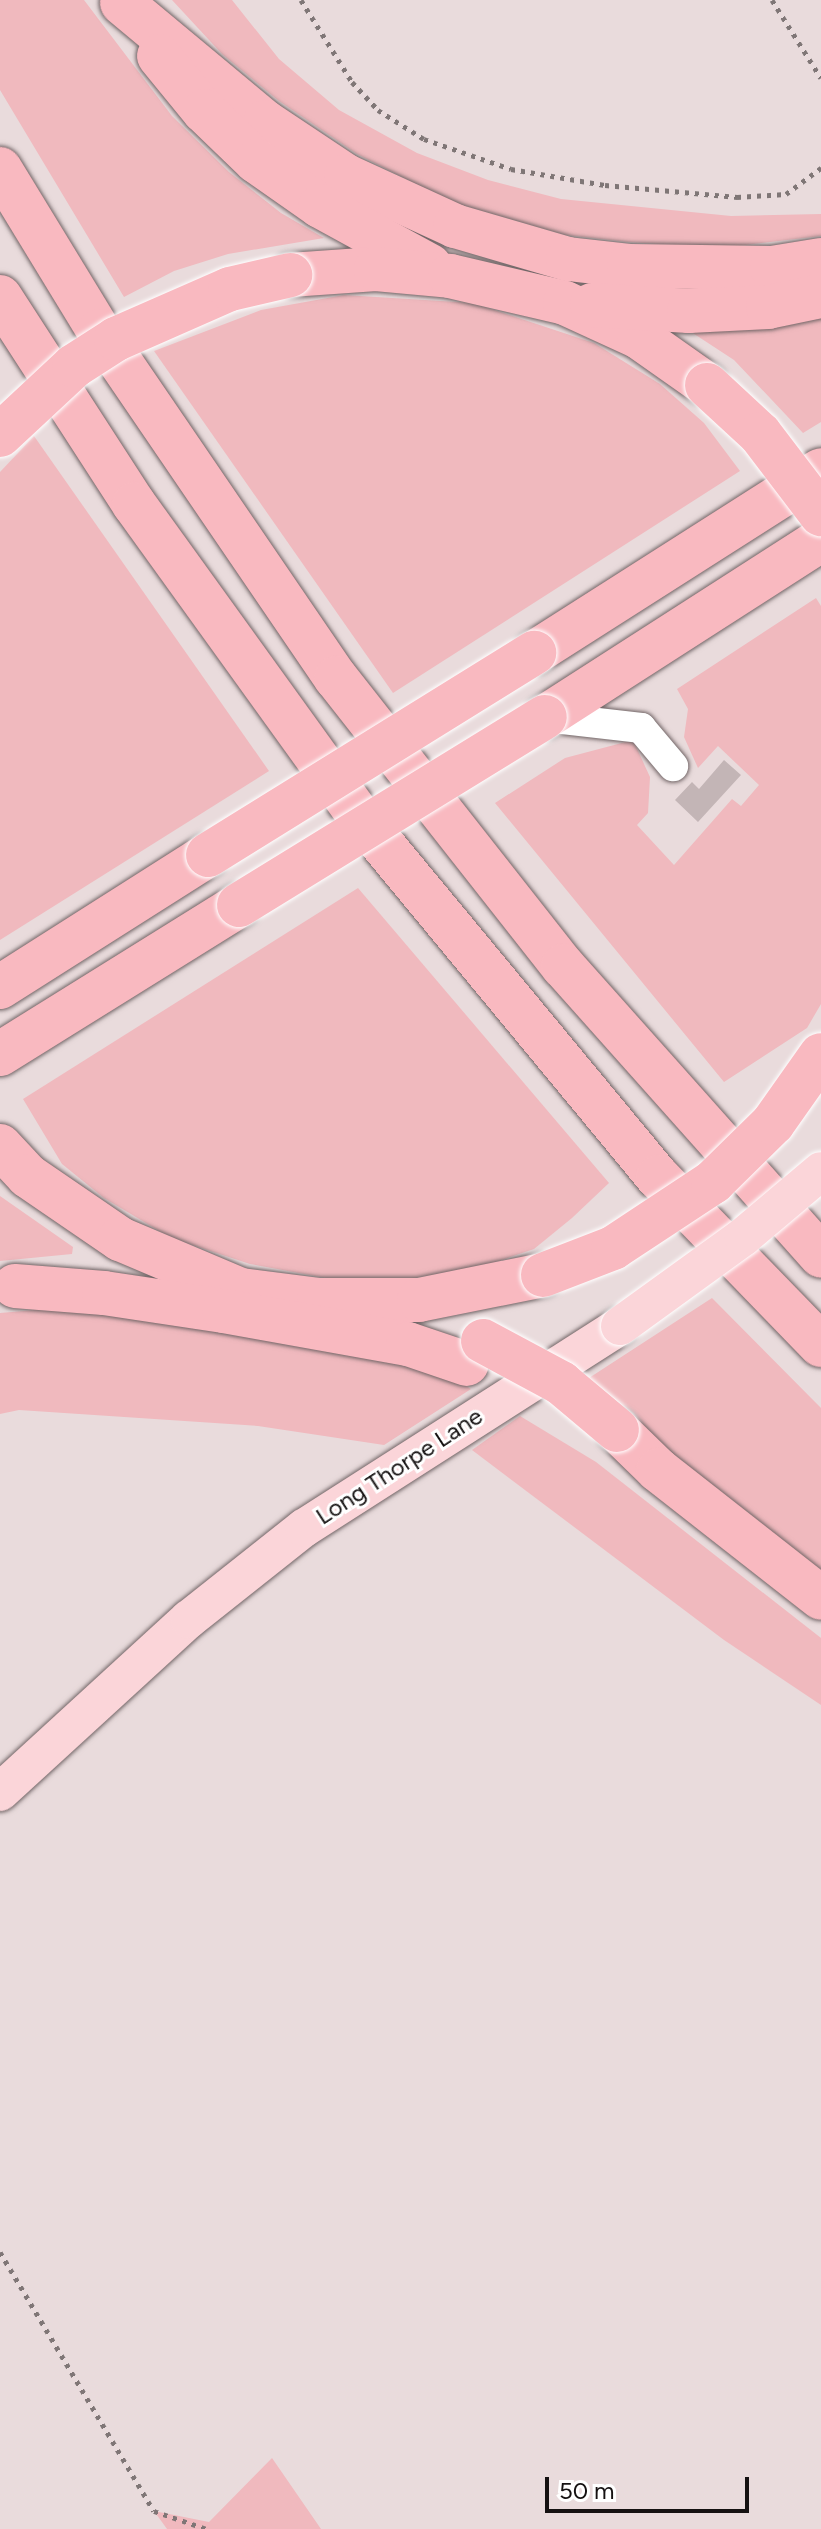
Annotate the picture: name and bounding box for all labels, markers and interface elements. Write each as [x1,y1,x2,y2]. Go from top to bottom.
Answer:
street label: Long Thorpe Lane [310,1401,488,1531]
scale bar [549,2461,753,2511]
text: 50 m [559,2476,615,2505]

